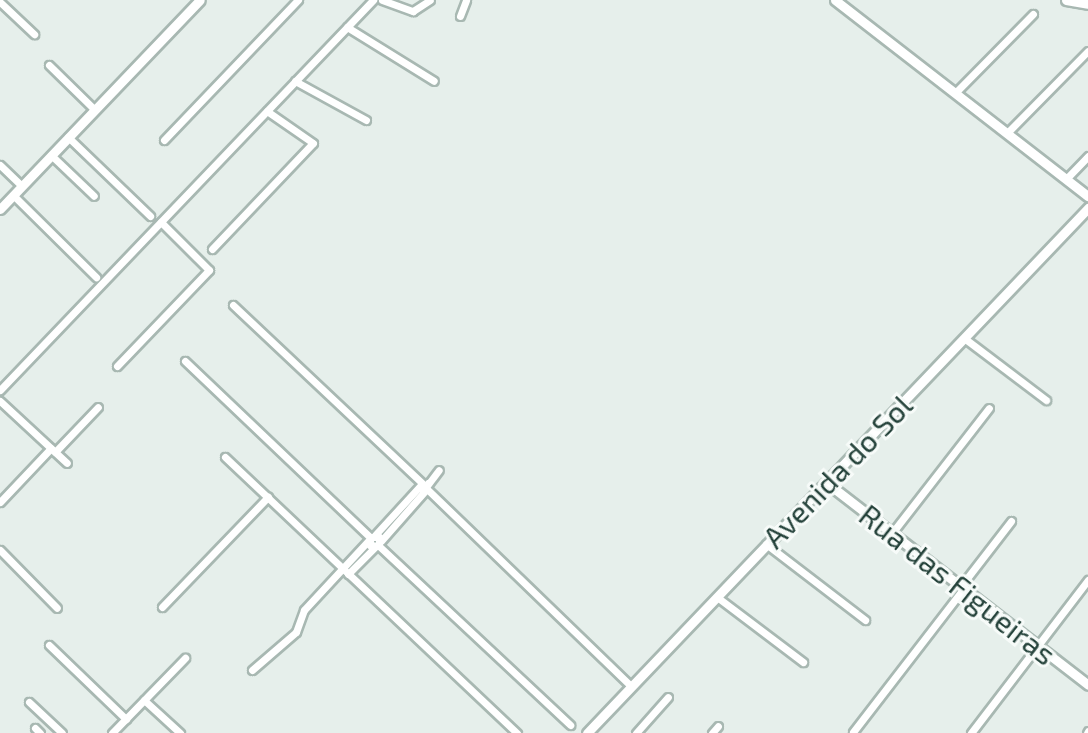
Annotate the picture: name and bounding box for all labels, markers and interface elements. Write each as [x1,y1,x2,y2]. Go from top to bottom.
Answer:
street label: Avenida do Sol [755,387,919,555]
street label: Rua das Figueiras [853,496,1063,672]

